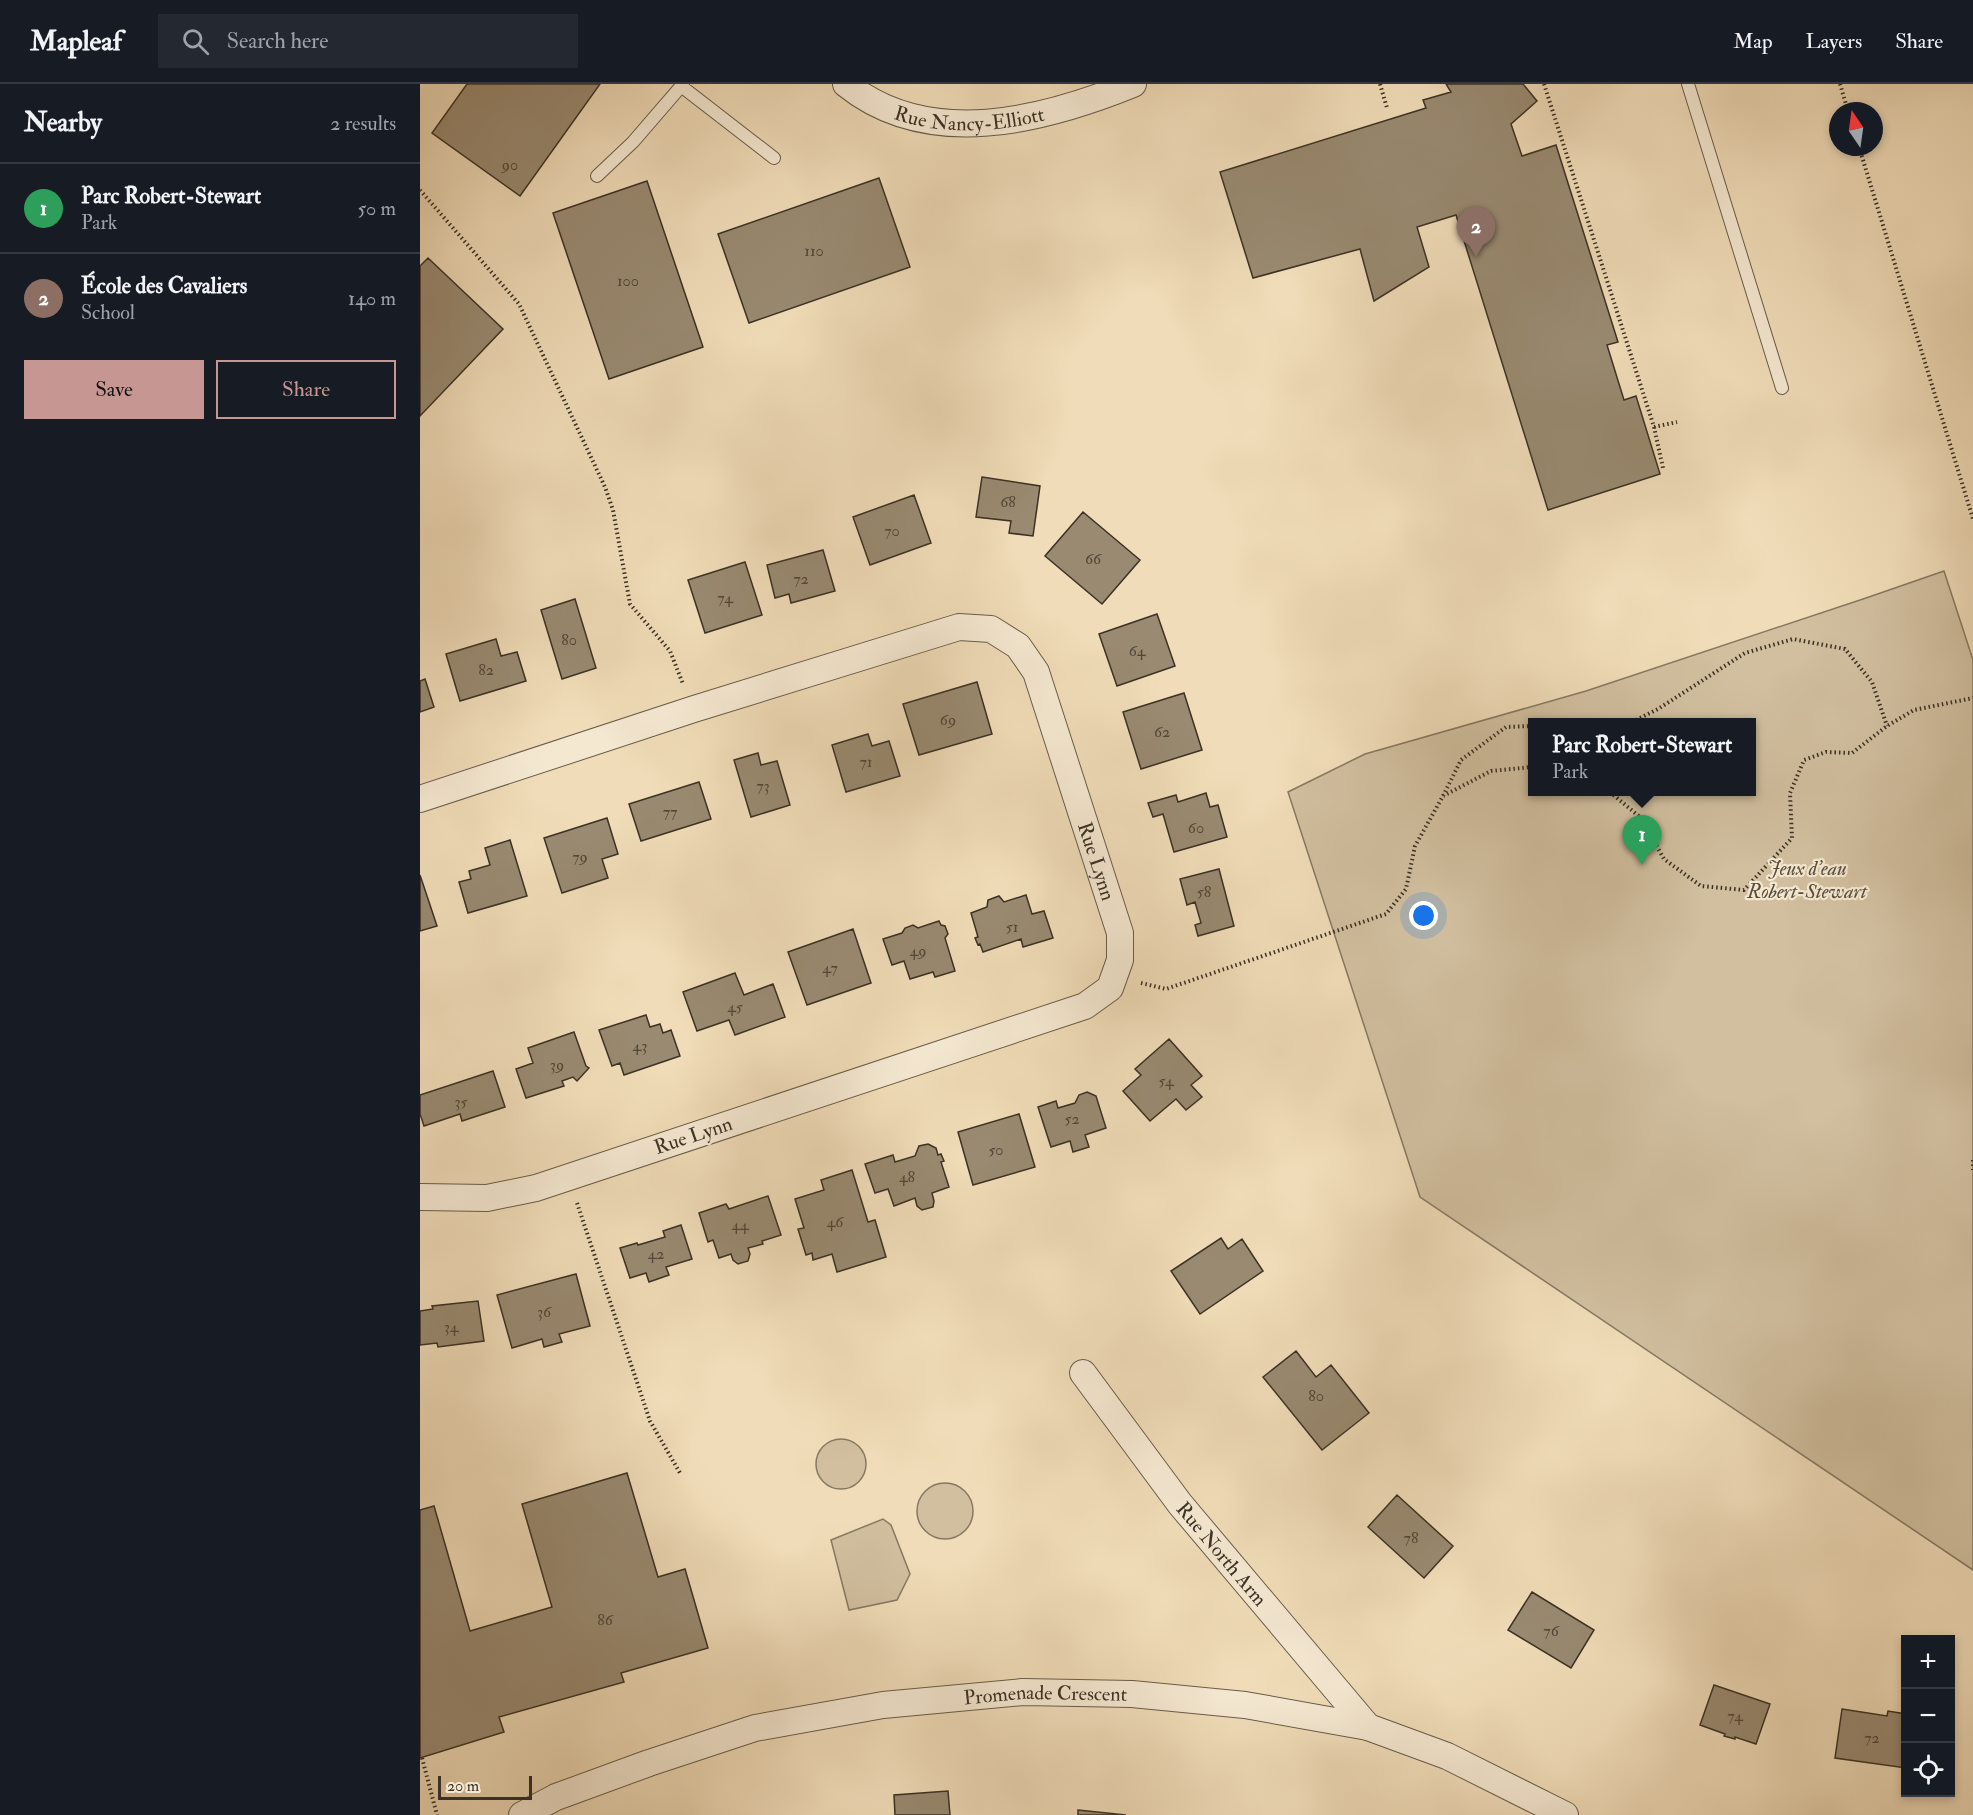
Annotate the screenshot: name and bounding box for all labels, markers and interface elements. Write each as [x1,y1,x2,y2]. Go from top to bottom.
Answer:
search box [158,14,578,68]
text: Mapleaf [30,24,122,59]
icon: search [179,25,212,58]
text: Search here [227,27,328,55]
text: Map [1733,28,1773,55]
text: Layers [1806,28,1862,55]
text: Share [1895,28,1943,55]
street label: Rue Nancy-Elliott [891,100,1047,137]
north arrow [1829,102,1883,156]
text: Nearby [24,107,102,139]
text: 2 results [330,111,396,136]
house number: 90 [501,155,518,175]
text: Parc Robert-Stewart [81,182,261,210]
text: 1 [40,196,47,221]
text: 50 m [357,196,396,221]
pin: 2 [1456,208,1496,257]
text: Park [81,210,117,235]
house number: 110 [804,241,824,261]
house number: 100 [617,271,639,291]
text: École des Cavaliers [81,272,247,300]
text: 2 [38,286,49,311]
text: 140 m [348,286,396,311]
text: School [81,300,135,325]
button: Save [24,360,204,419]
button: Share [216,360,396,419]
house number: 68 [1000,492,1016,512]
house number: 70 [884,521,900,541]
house number: 66 [1085,549,1102,569]
house number: 72 [793,569,809,589]
house number: 74 [717,588,734,608]
house number: 80 [561,630,577,650]
house number: 64 [1129,641,1147,661]
house number: 82 [478,660,494,680]
house number: 69 [940,710,956,730]
popup [1528,718,1756,796]
house number: 62 [1154,722,1170,742]
text: Parc Robert-Stewart [1552,731,1732,759]
house number: 71 [859,752,873,772]
text: Park [1552,759,1588,784]
house number: 73 [756,776,770,796]
house number: 77 [663,802,678,822]
pin: 1 [1622,816,1662,865]
house number: 60 [1188,818,1204,838]
street label: Rue Lynn [1072,819,1121,904]
house number: 79 [572,847,588,867]
park label: Jeux d'eau Robert-Stewart [1746,856,1868,904]
house number: 58 [1197,882,1212,902]
your location [1409,901,1438,930]
house number: 51 [1006,917,1018,937]
house number: 49 [910,941,926,961]
house number: 47 [822,958,838,978]
house number: 45 [727,997,743,1017]
house number: 43 [633,1036,647,1056]
house number: 39 [550,1055,564,1075]
house number: 54 [1158,1071,1175,1091]
house number: 35 [454,1092,468,1112]
house number: 52 [1064,1109,1080,1129]
street label: Rue Lynn [651,1111,735,1160]
house number: 50 [988,1140,1004,1160]
house number: 48 [899,1167,916,1187]
house number: 46 [827,1212,844,1232]
house number: 44 [731,1215,750,1235]
house number: 42 [648,1244,664,1264]
house number: 36 [537,1302,552,1322]
house number: 34 [444,1317,460,1337]
house number: 80 [1308,1386,1324,1406]
street label: Rue North Arm [1171,1497,1273,1612]
house number: 78 [1404,1528,1419,1548]
house number: 86 [597,1610,614,1630]
house number: 76 [1543,1621,1560,1641]
map controls [1901,1635,1955,1797]
button: + [1901,1635,1955,1689]
street label: Promenade Crescent [963,1680,1128,1710]
button: − [1901,1689,1955,1743]
house number: 74 [1727,1706,1744,1726]
house number: 72 [1864,1728,1880,1748]
button: locate [1901,1743,1955,1797]
scale bar [438,1773,532,1800]
text: 20 m [447,1776,479,1796]

